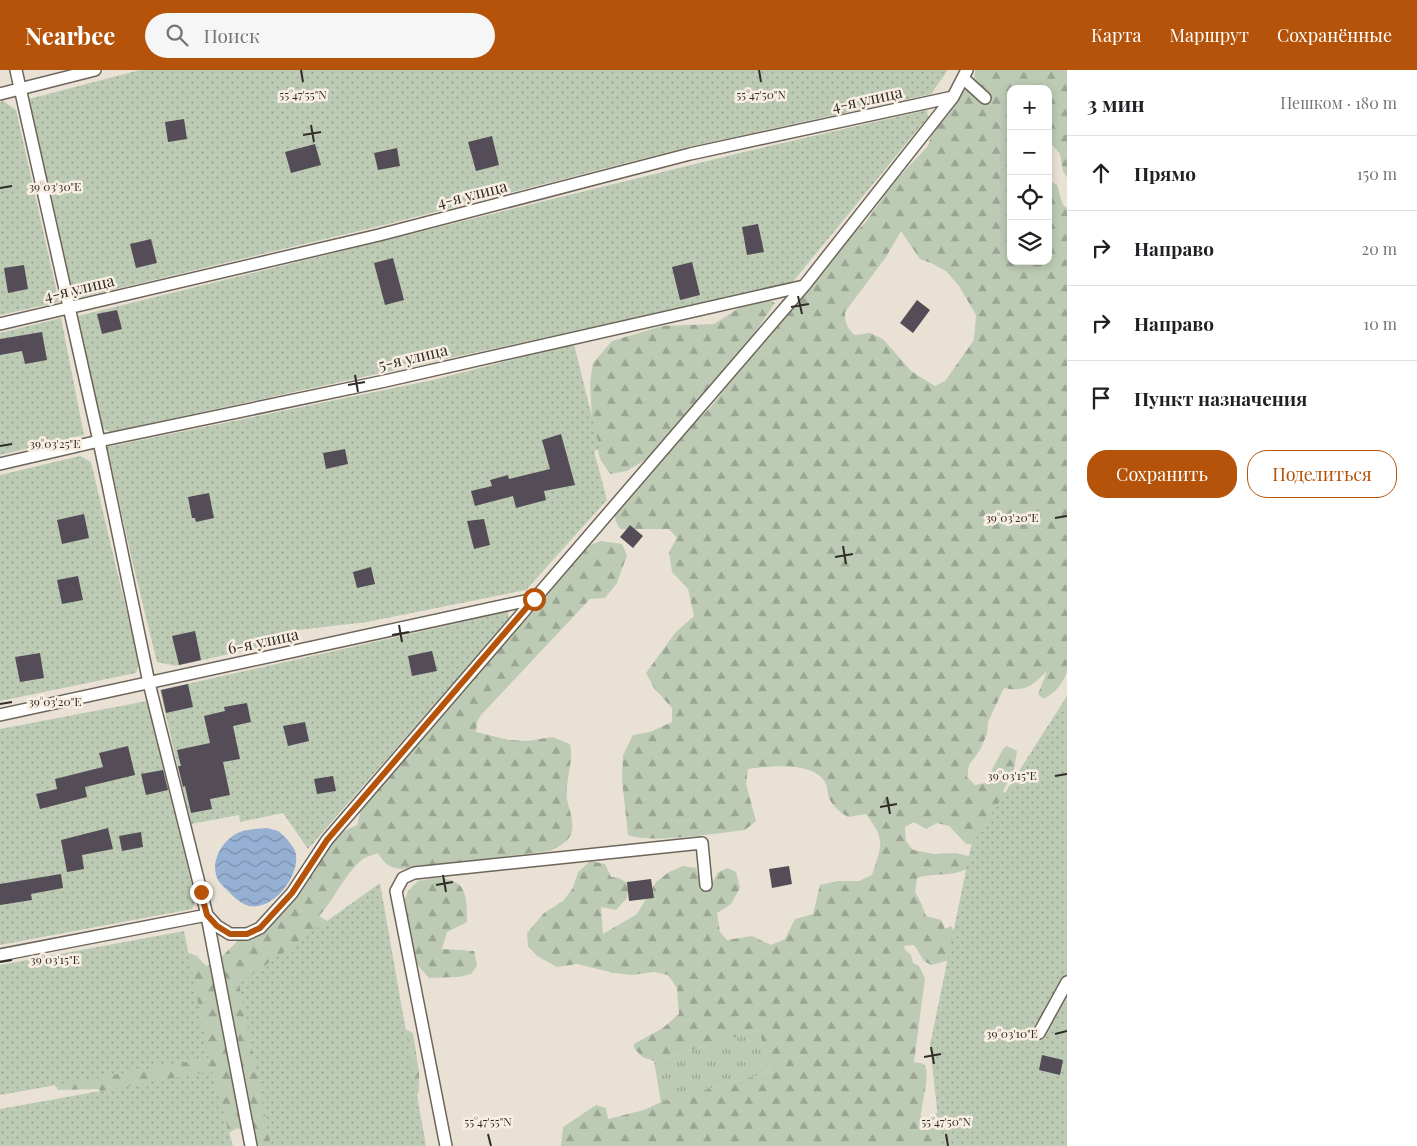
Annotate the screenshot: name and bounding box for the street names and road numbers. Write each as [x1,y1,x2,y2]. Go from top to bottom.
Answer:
street label: 4-я улица [830,81,904,116]
street label: 4-я улица [435,175,509,212]
street label: 4-я улица [42,269,116,306]
street label: 5-я улица [376,338,450,375]
street label: 6-я улица [225,623,300,658]

